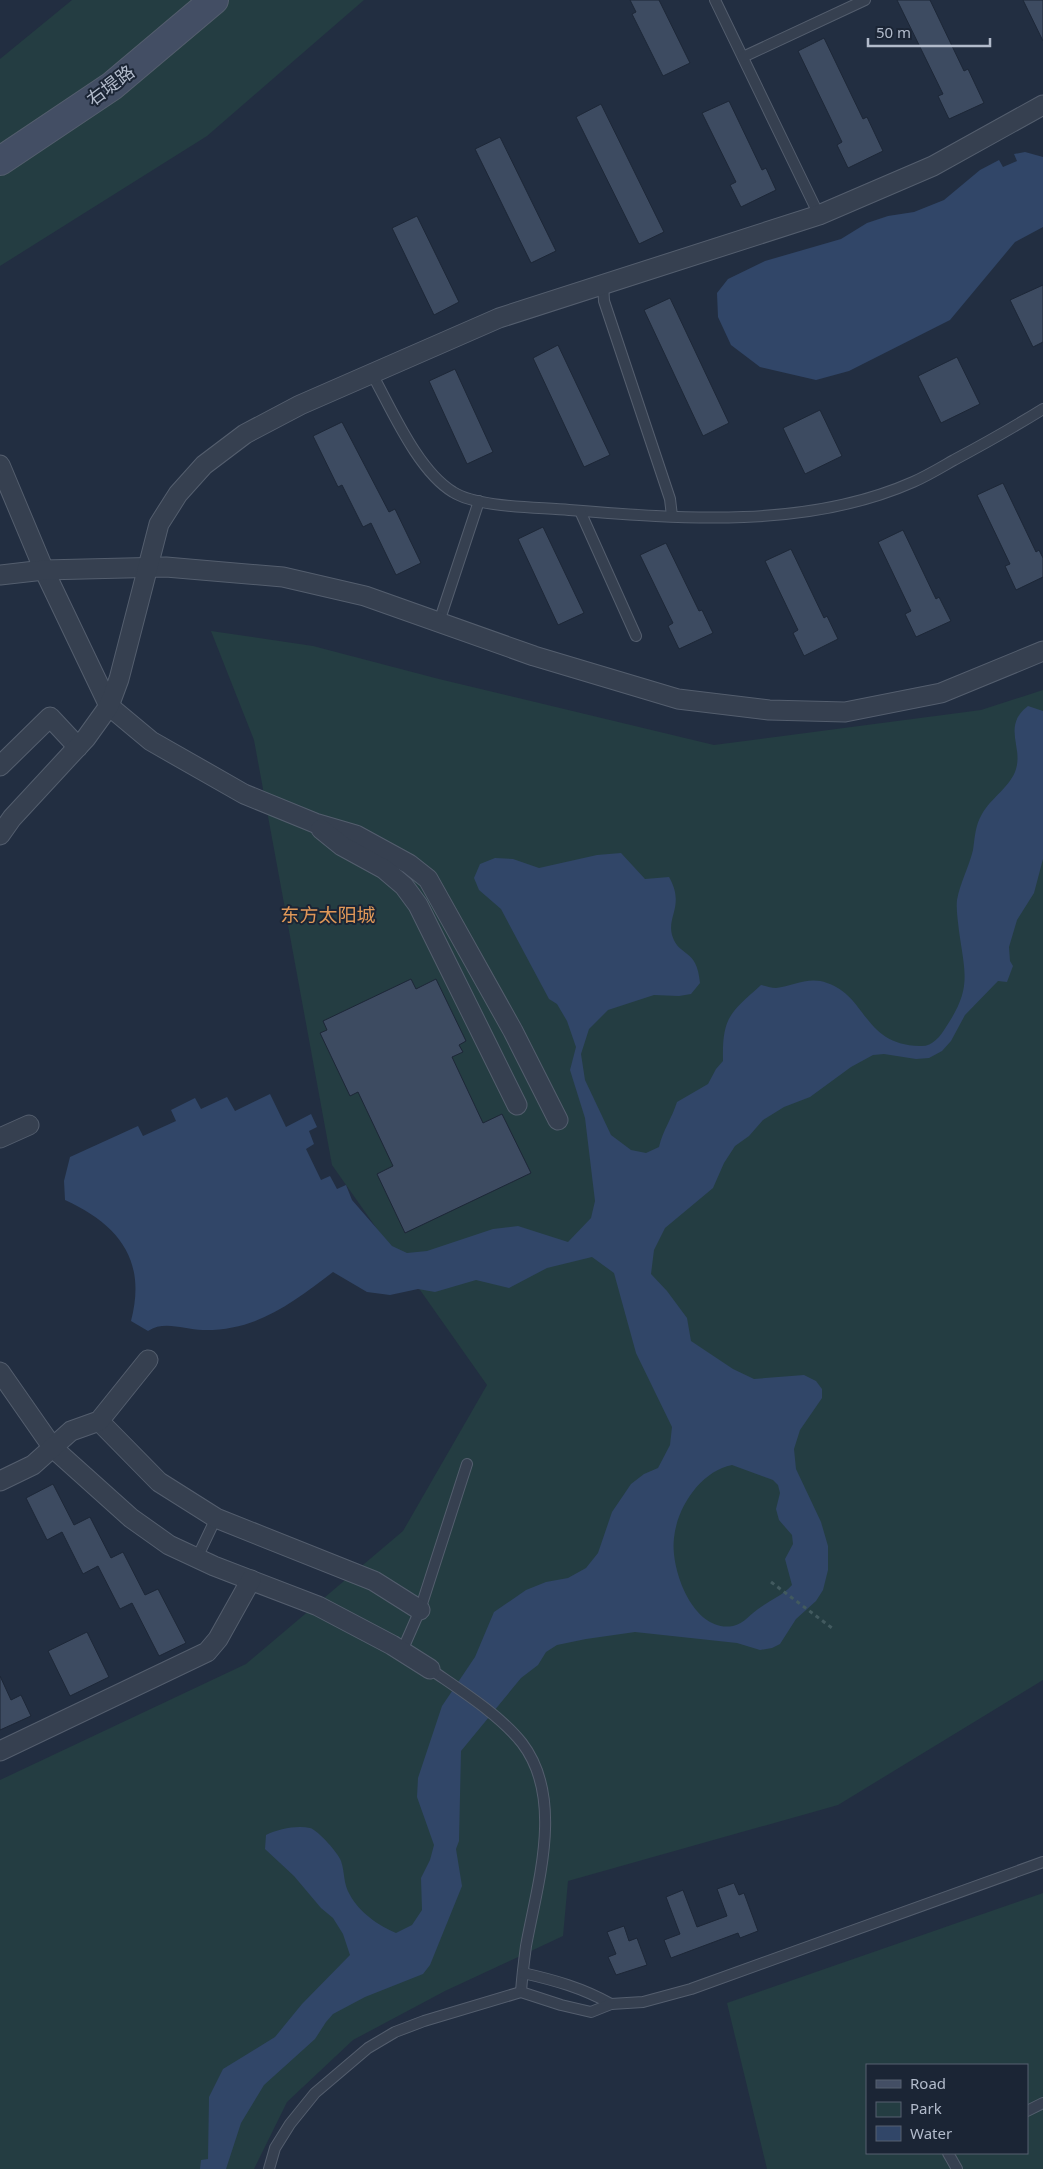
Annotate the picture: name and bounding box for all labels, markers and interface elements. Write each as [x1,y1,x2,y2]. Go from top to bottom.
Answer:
scale bar [868,15,990,47]
text: 50 m [876,22,911,42]
street label: 右堤路 [81,59,139,111]
district label: 东方太阳城 [280,902,376,928]
legend [866,2064,1028,2154]
text: Road [910,2073,946,2093]
text: Park [910,2098,942,2118]
text: Water [910,2123,952,2143]

